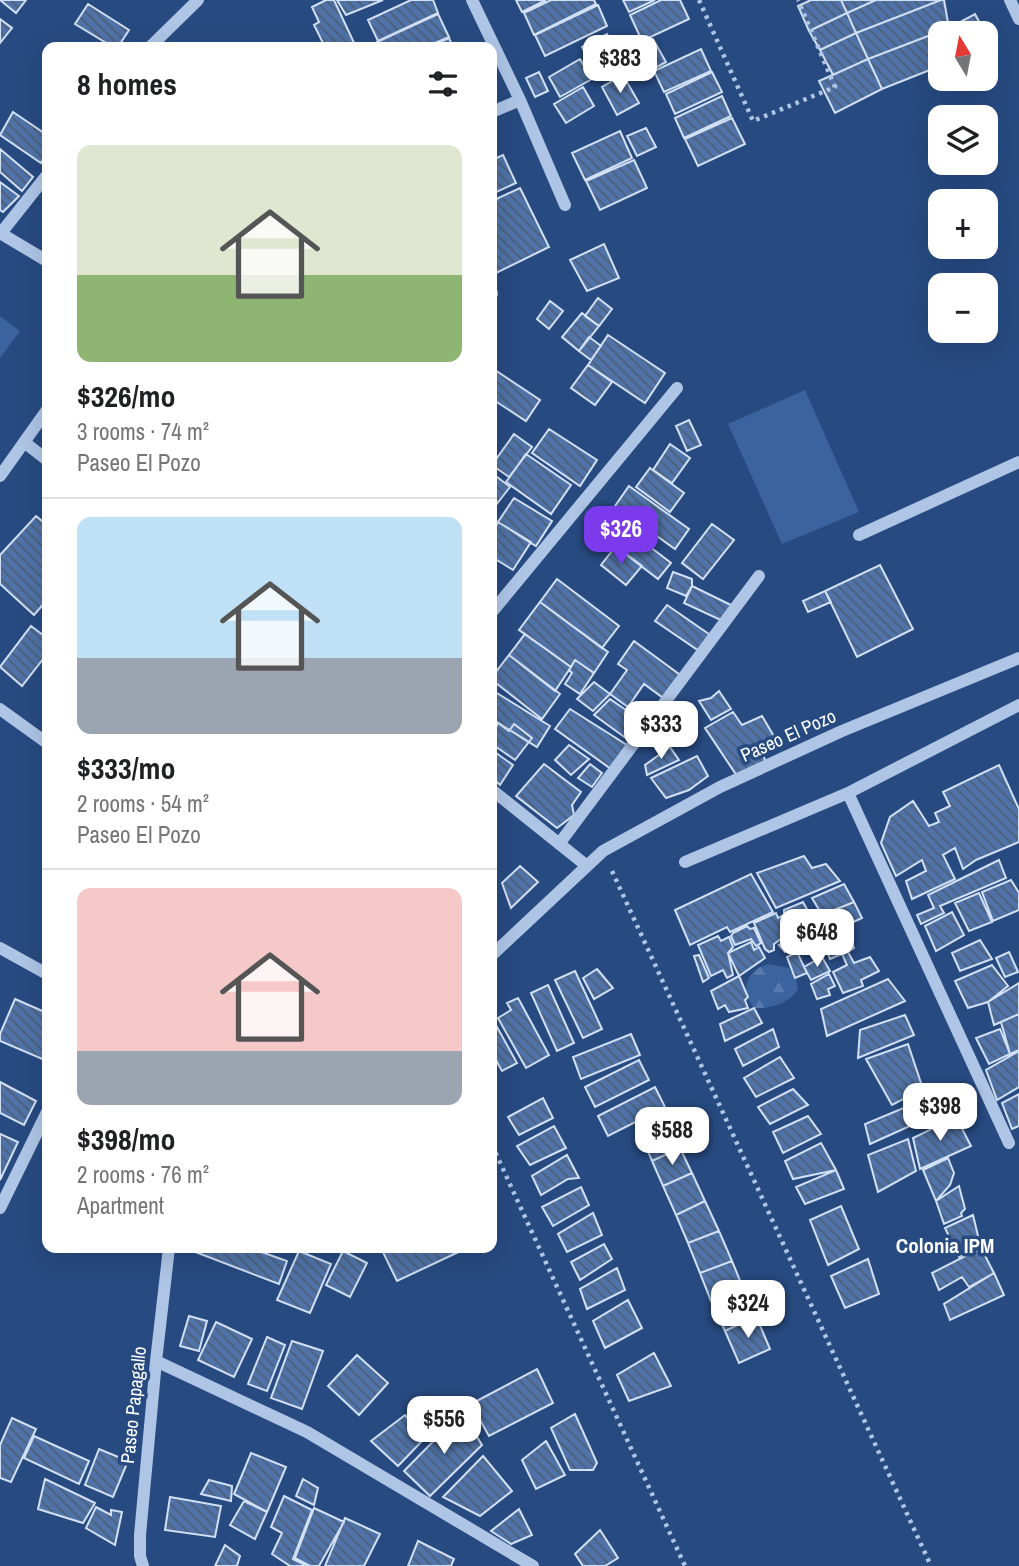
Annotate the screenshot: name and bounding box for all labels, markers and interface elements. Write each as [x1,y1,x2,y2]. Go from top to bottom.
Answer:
north arrow [928,21,998,91]
map controls [928,21,998,343]
pin: $383 [579,36,661,95]
text: $383 [599,42,641,73]
text: 8 homes [77,64,177,104]
icon: filters [424,65,462,103]
button: layers [928,105,998,175]
button: + [928,189,998,259]
icon: home [207,191,333,317]
button: − [928,273,998,343]
text: $326/mo [77,376,175,416]
text: 3 rooms · 74 m² [77,416,209,447]
text: Paseo El Pozo [77,447,201,478]
pin: $326 [580,506,662,566]
text: $326 [600,513,642,544]
icon: home [207,563,333,689]
pin: $333 [620,702,702,761]
street label: Paseo El Pozo [736,702,840,768]
text: $333 [640,708,682,739]
text: $333/mo [77,748,175,788]
text: 2 rooms · 54 m² [77,788,209,819]
text: Paseo El Pozo [77,819,201,850]
pin: $648 [776,909,858,969]
text: $648 [796,916,838,947]
icon: home [207,934,333,1060]
pin: $398 [899,1084,981,1143]
text: $398 [919,1090,961,1121]
pin: $588 [631,1108,713,1167]
text: $588 [651,1114,693,1145]
text: $398/mo [77,1119,175,1159]
text: 2 rooms · 76 m² [77,1159,209,1190]
text: Apartment [77,1190,164,1221]
district label: Colonia IPM [896,1231,994,1260]
pin: $324 [707,1280,789,1340]
text: $324 [727,1287,769,1318]
street label: Paseo Papagallo [114,1345,152,1465]
pin: $556 [403,1396,485,1456]
text: $556 [423,1403,465,1434]

